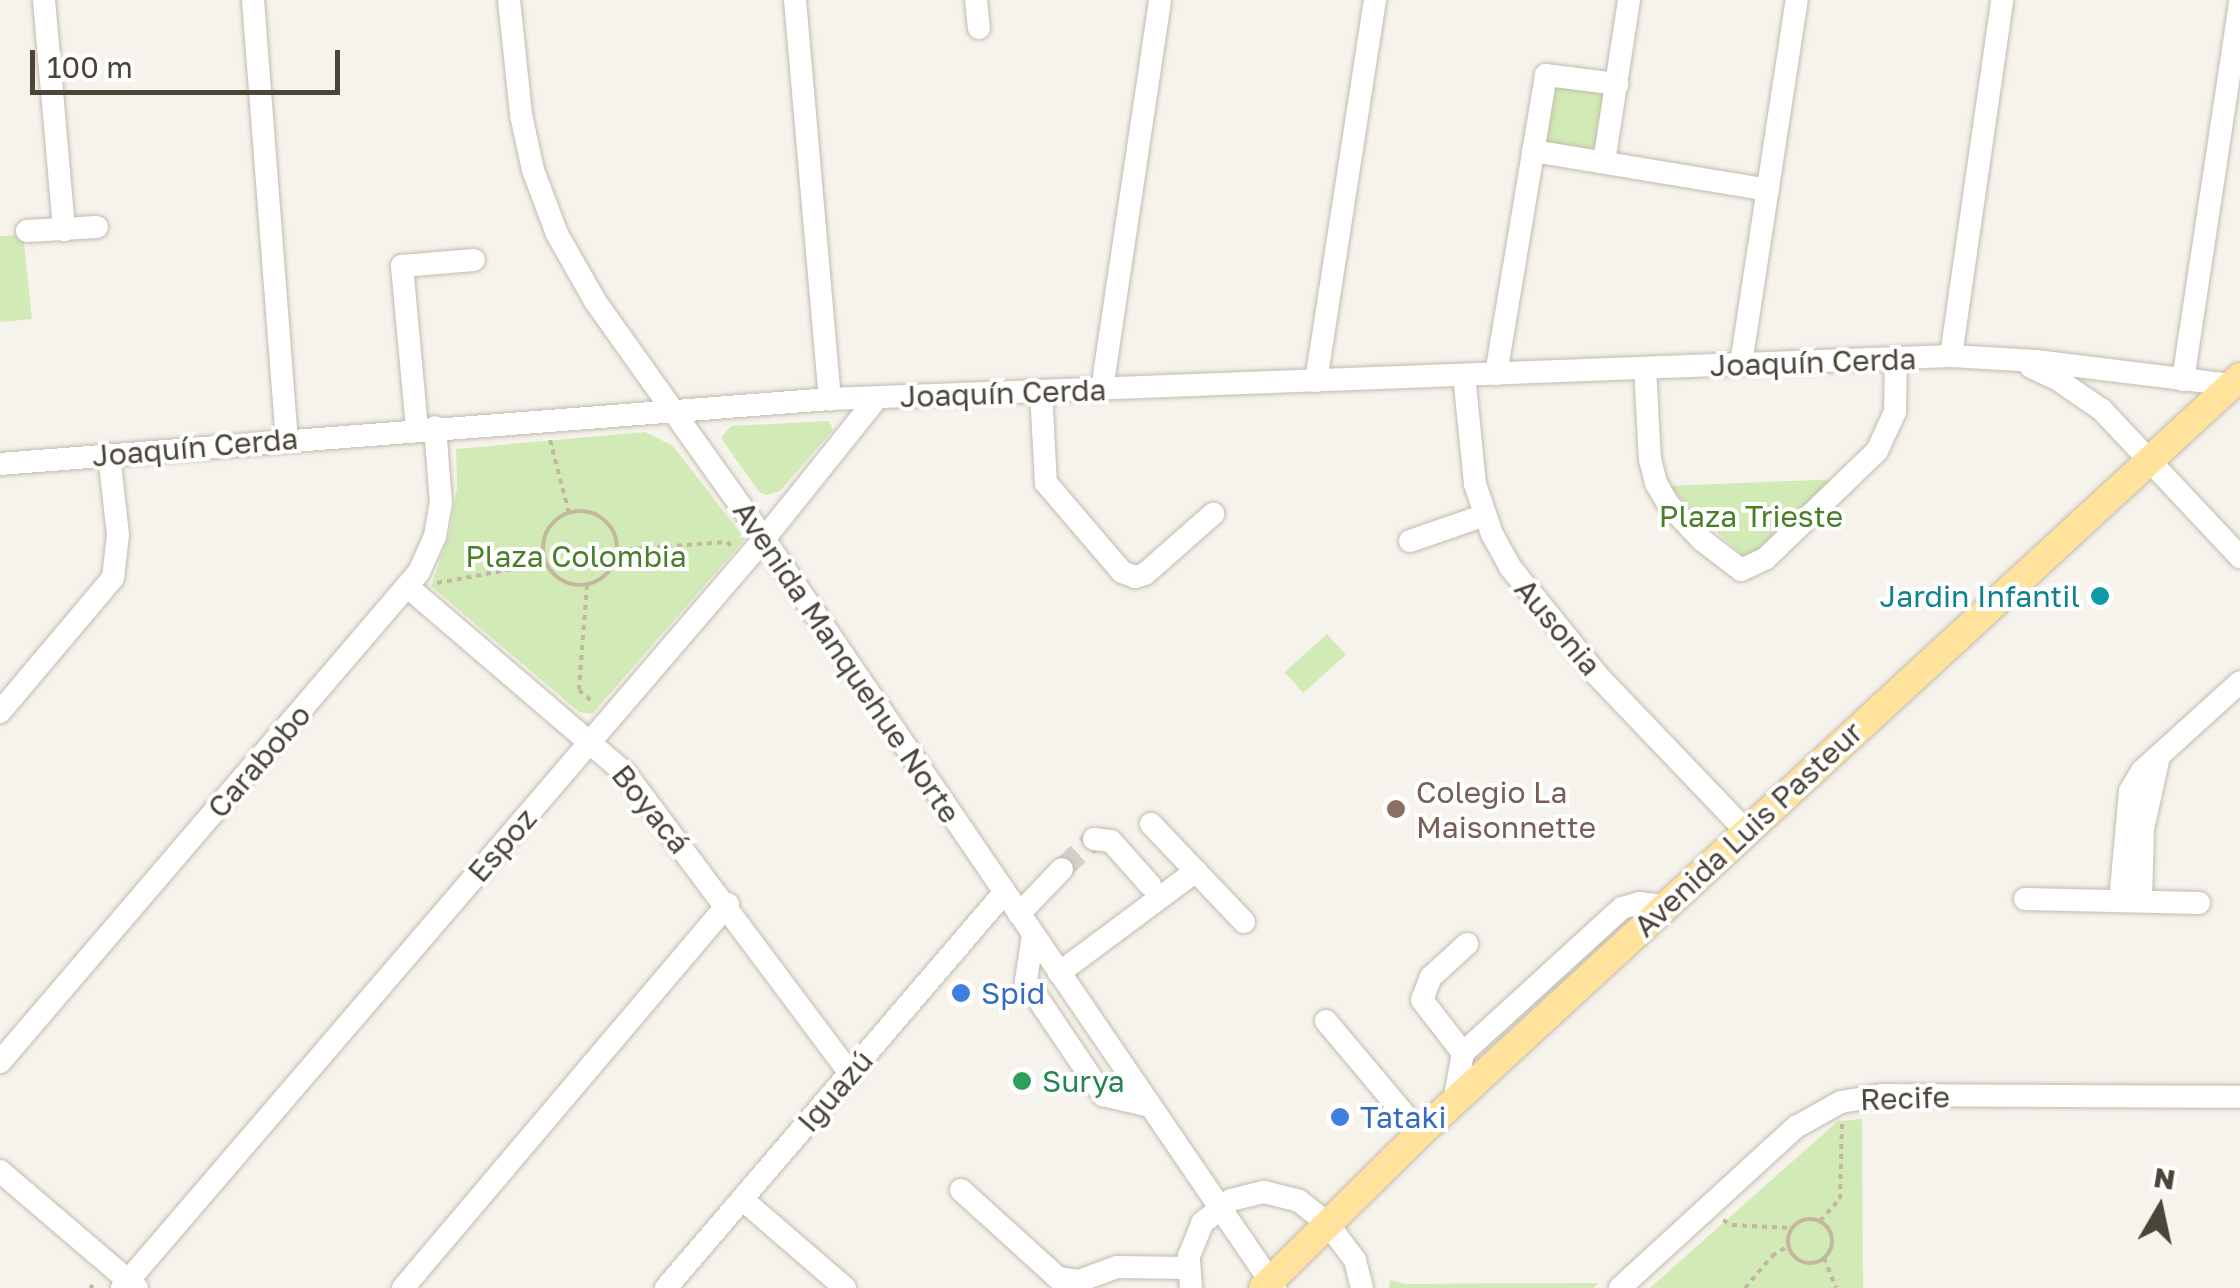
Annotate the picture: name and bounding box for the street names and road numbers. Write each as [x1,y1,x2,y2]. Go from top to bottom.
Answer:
street label: Joaquín Cerda [1709,340,1917,384]
street label: Joaquín Cerda [899,371,1107,415]
street label: Joaquín Cerda [90,420,300,474]
street label: Avenida Manquehue Norte [726,494,968,830]
street label: Ausonia [1507,571,1609,683]
street label: Carabobo [200,697,318,825]
street label: Avenida Luis Pasteur [1626,714,1870,944]
street label: Boyacá [604,757,698,861]
street label: Espoz [460,801,544,889]
street label: Iguazú [790,1043,880,1139]
street label: Recife [1859,1078,1951,1118]

